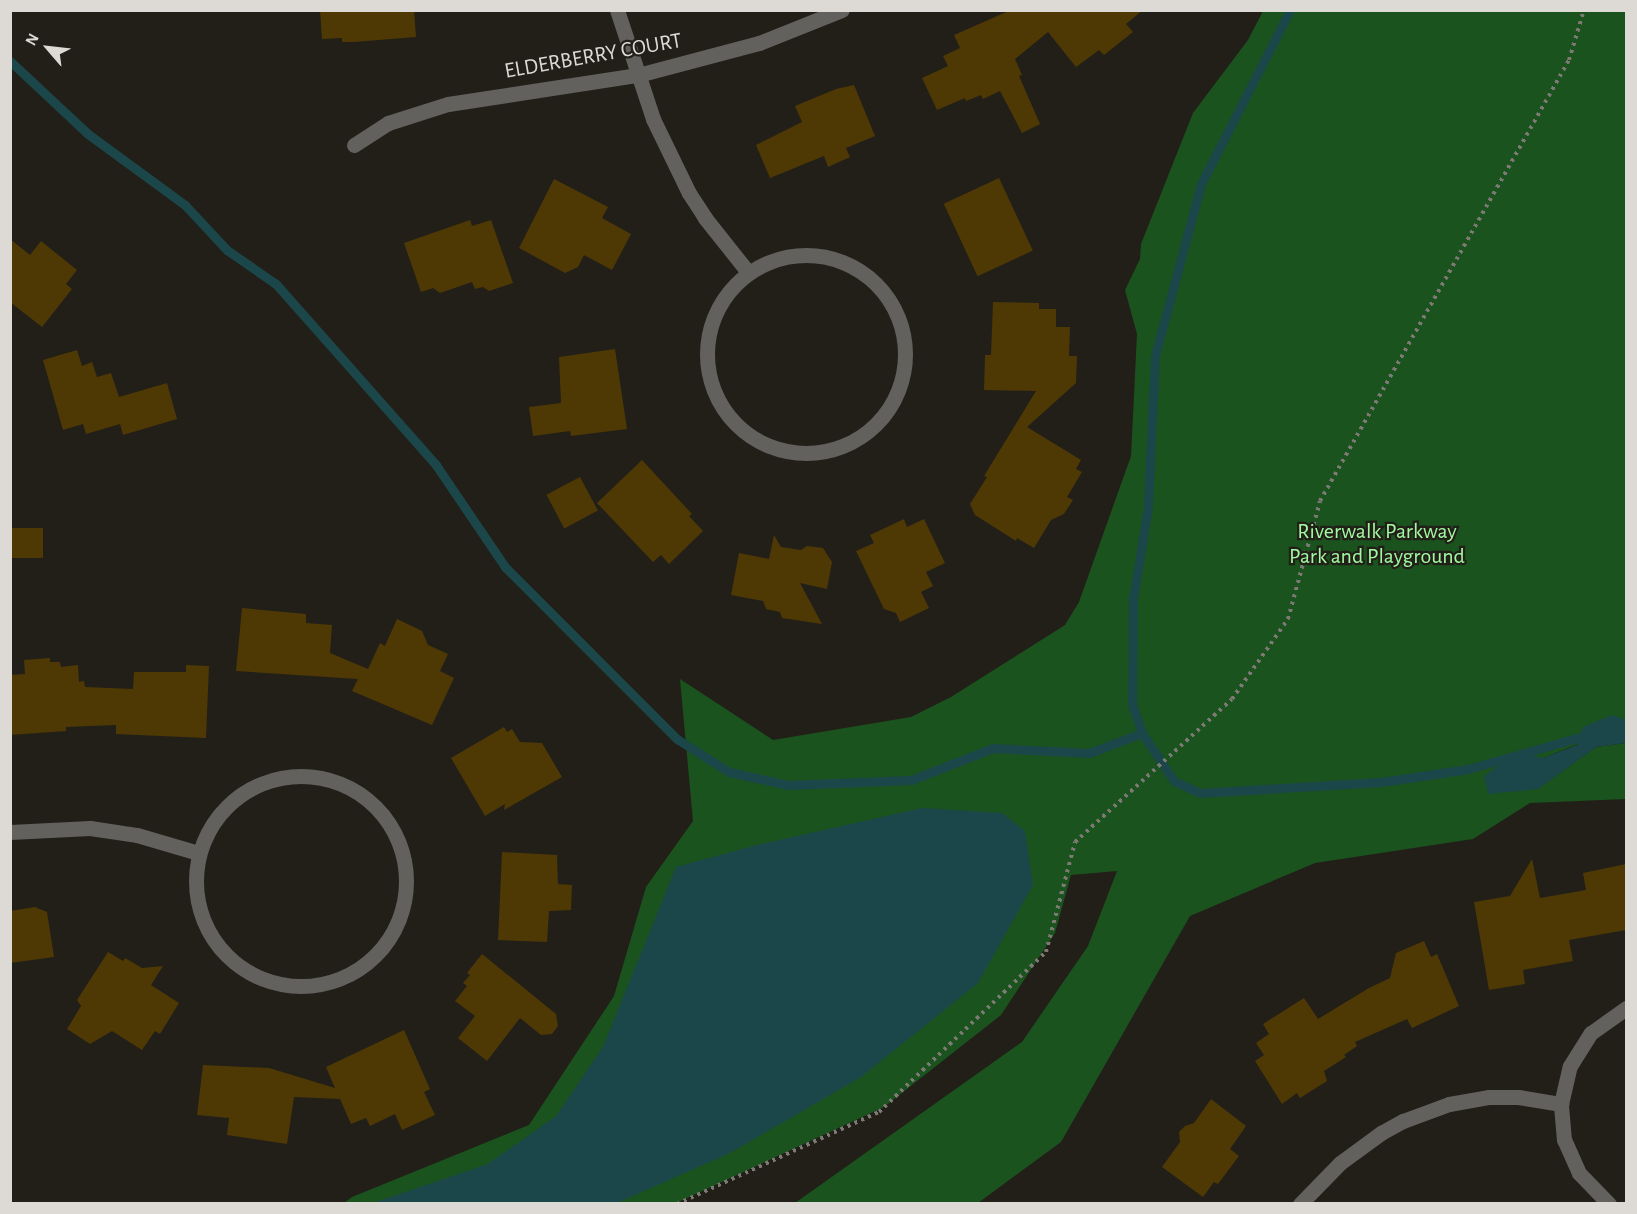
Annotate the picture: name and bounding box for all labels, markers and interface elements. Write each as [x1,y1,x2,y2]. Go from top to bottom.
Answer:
north arrow [18,18,78,78]
street label: ELDERBERRY COURT [502,27,684,85]
text: N [22,31,42,48]
park label: Riverwalk Parkway Park and Playground [1289,518,1465,570]

